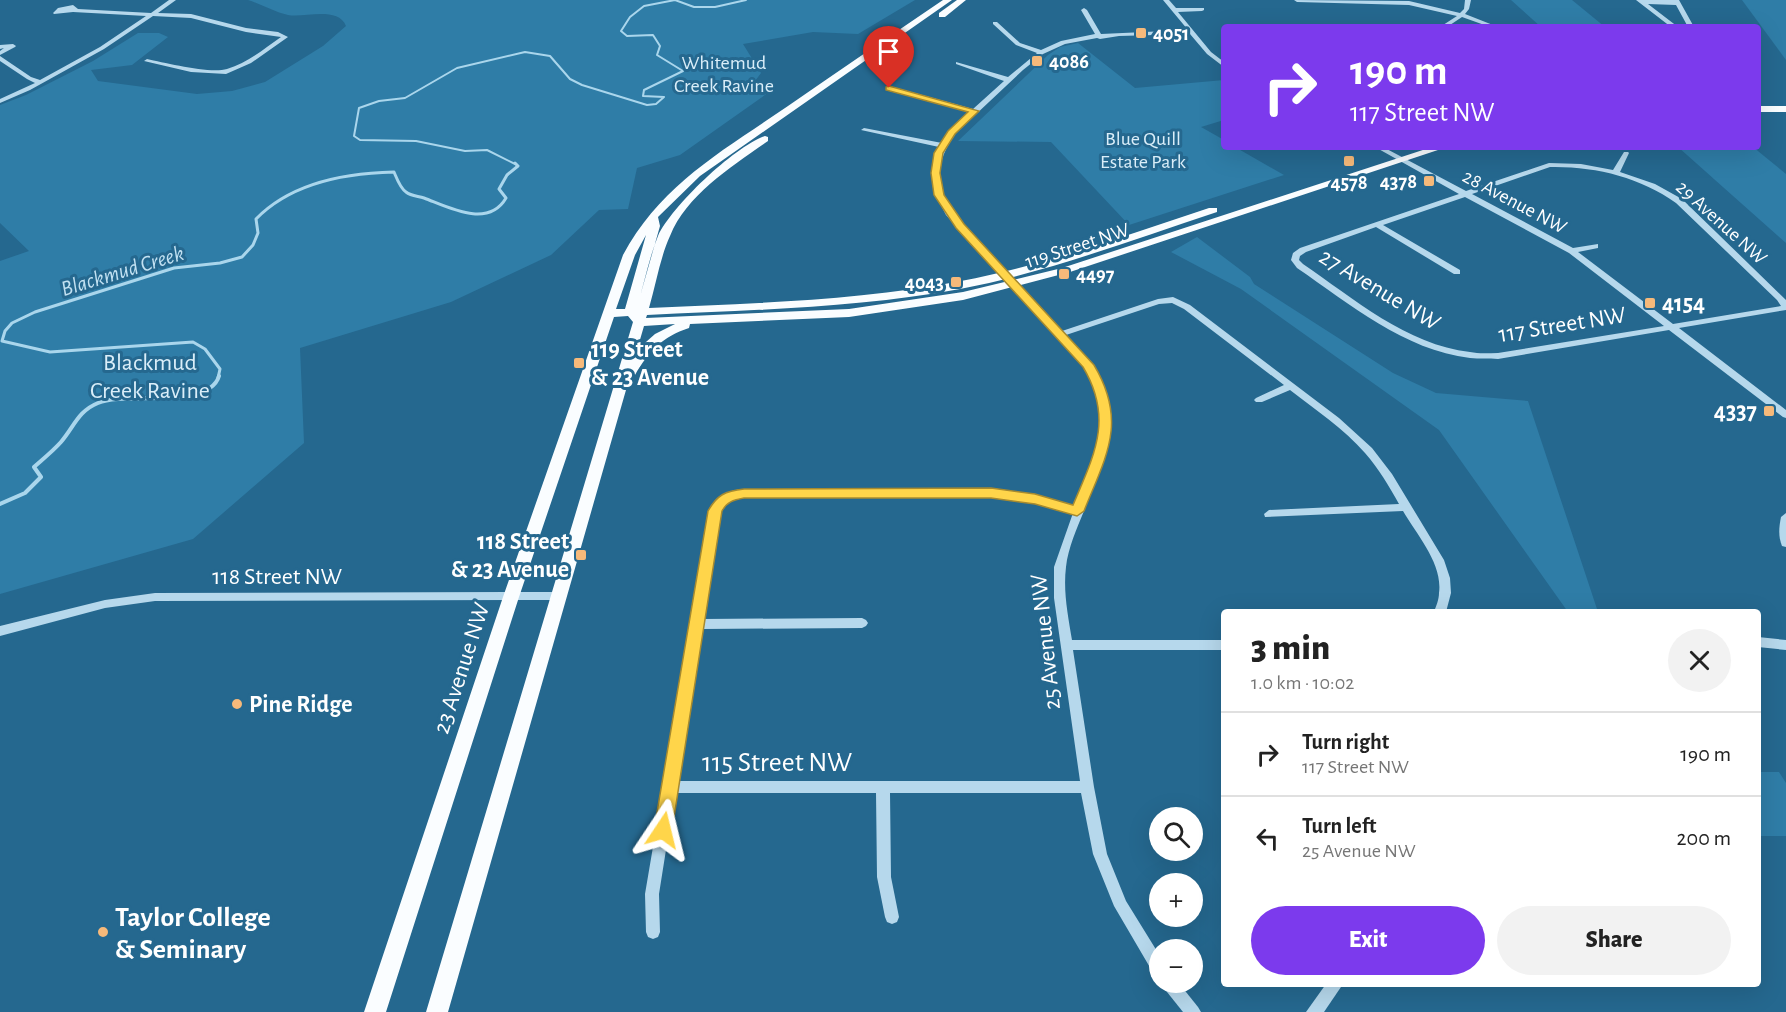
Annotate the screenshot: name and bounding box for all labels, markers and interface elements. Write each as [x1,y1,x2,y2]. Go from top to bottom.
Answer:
place label: 4051 [1153,24,1189,44]
pin [863,26,914,88]
marker: 4051 [1134,26,1148,40]
icon: arrive [872,35,905,68]
icon: right [1251,48,1329,126]
text: 190 m [1350,50,1448,92]
place label: 4086 [1049,52,1089,72]
park label: Whitemud Creek Ravine [674,53,774,96]
marker: 4086 [1030,54,1044,68]
text: 117 Street NW [1350,99,1494,126]
park label: Blue Quill Estate Park [1100,129,1186,172]
marker: 4578 [1342,154,1356,168]
street label: 28 Avenue NW [1459,166,1570,238]
place label: 4378 [1380,172,1417,192]
place label: 4578 [1330,173,1368,193]
marker: 4378 [1422,174,1436,188]
street label: 29 Avenue NW [1672,177,1771,269]
street label: 119 Street NW [1023,220,1132,272]
water label: Blackmud Creek [58,242,186,300]
street label: 27 Avenue NW [1315,244,1445,336]
place label: 4497 [1076,265,1115,285]
marker: 4497 [1057,267,1071,281]
place label: 4043 [905,273,944,293]
marker: 4043 [949,275,963,289]
place label: 4154 [1662,292,1705,316]
marker: 4154 [1643,296,1657,310]
street label: 117 Street NW [1497,303,1628,347]
place label: 119 Street & 23 Avenue [591,338,709,390]
park label: Blackmud Creek Ravine [90,351,210,403]
marker: 119 Street & 23 Avenue [572,356,586,370]
place label: 4337 [1714,400,1757,424]
marker: 4337 [1762,404,1776,418]
place label: 118 Street & 23 Avenue [451,530,569,582]
marker: 118 Street & 23 Avenue [574,548,588,562]
street label: 118 Street NW [212,565,342,589]
street label: 25 Avenue NW [1027,572,1065,711]
street label: 23 Avenue NW [430,599,495,737]
button: close [1668,629,1731,692]
text: 3 min [1251,630,1330,666]
text: 1.0 km · 10:02 [1251,673,1354,693]
place label: Pine Ridge [249,693,352,717]
marker: Pine Ridge [230,697,244,711]
text: Turn right [1302,731,1389,753]
icon: right [1251,738,1284,771]
text: 190 m [1680,743,1731,765]
street label: 115 Street NW [702,749,852,777]
text: 117 Street NW [1302,757,1409,777]
position arrow [631,798,695,862]
map controls [1149,807,1203,993]
button: search [1149,807,1203,861]
text: Turn left [1302,815,1376,837]
icon: left [1251,822,1284,855]
text: 200 m [1677,827,1731,849]
text: 25 Avenue NW [1302,841,1416,861]
button: + [1149,873,1203,927]
place label: Taylor College & Seminary [115,904,271,964]
button: Exit [1251,906,1485,975]
button: Share [1497,906,1731,975]
marker: Taylor College & Seminary [96,925,110,939]
button: − [1149,939,1203,993]

